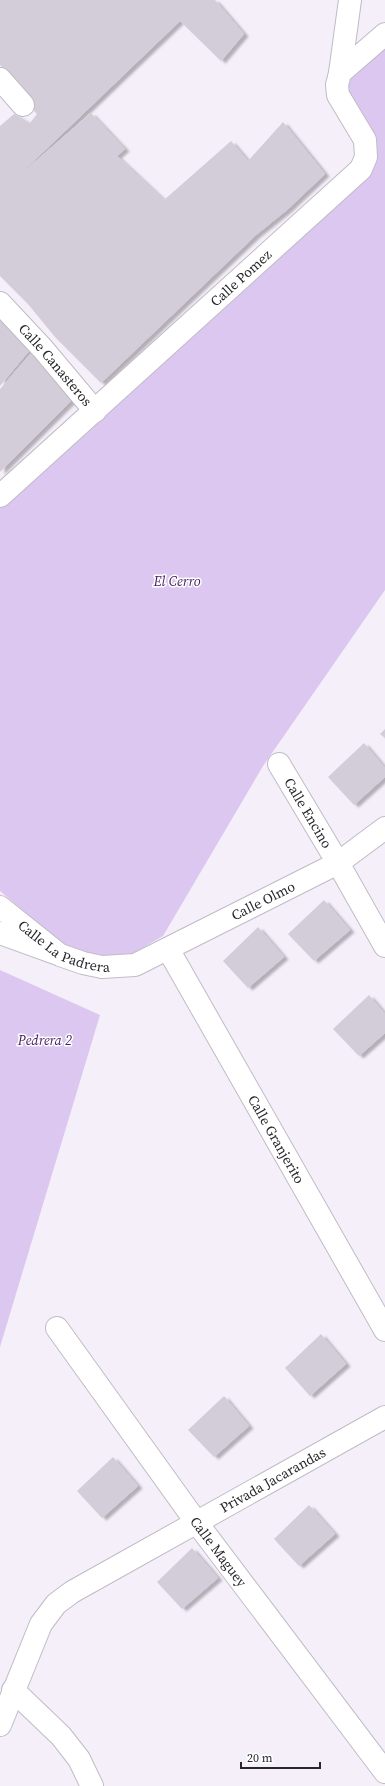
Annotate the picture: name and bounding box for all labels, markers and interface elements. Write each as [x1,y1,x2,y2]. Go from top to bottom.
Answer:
street label: Calle Pomez [206,244,276,311]
street label: Calle Canasteros [14,319,97,410]
park label: El Cerro [153,571,201,591]
street label: Calle Encino [279,774,337,852]
street label: Calle Olmo [228,876,299,925]
street label: Calle La Padrera [14,915,111,977]
park label: Pedrera 2 [17,1030,72,1050]
street label: Calle Granjerito [243,1091,310,1188]
street label: Privada Jacarandas [216,1442,329,1517]
street label: Calle Maguey [185,1512,252,1592]
scale bar [241,1744,320,1770]
text: 20 m [247,1750,273,1766]

